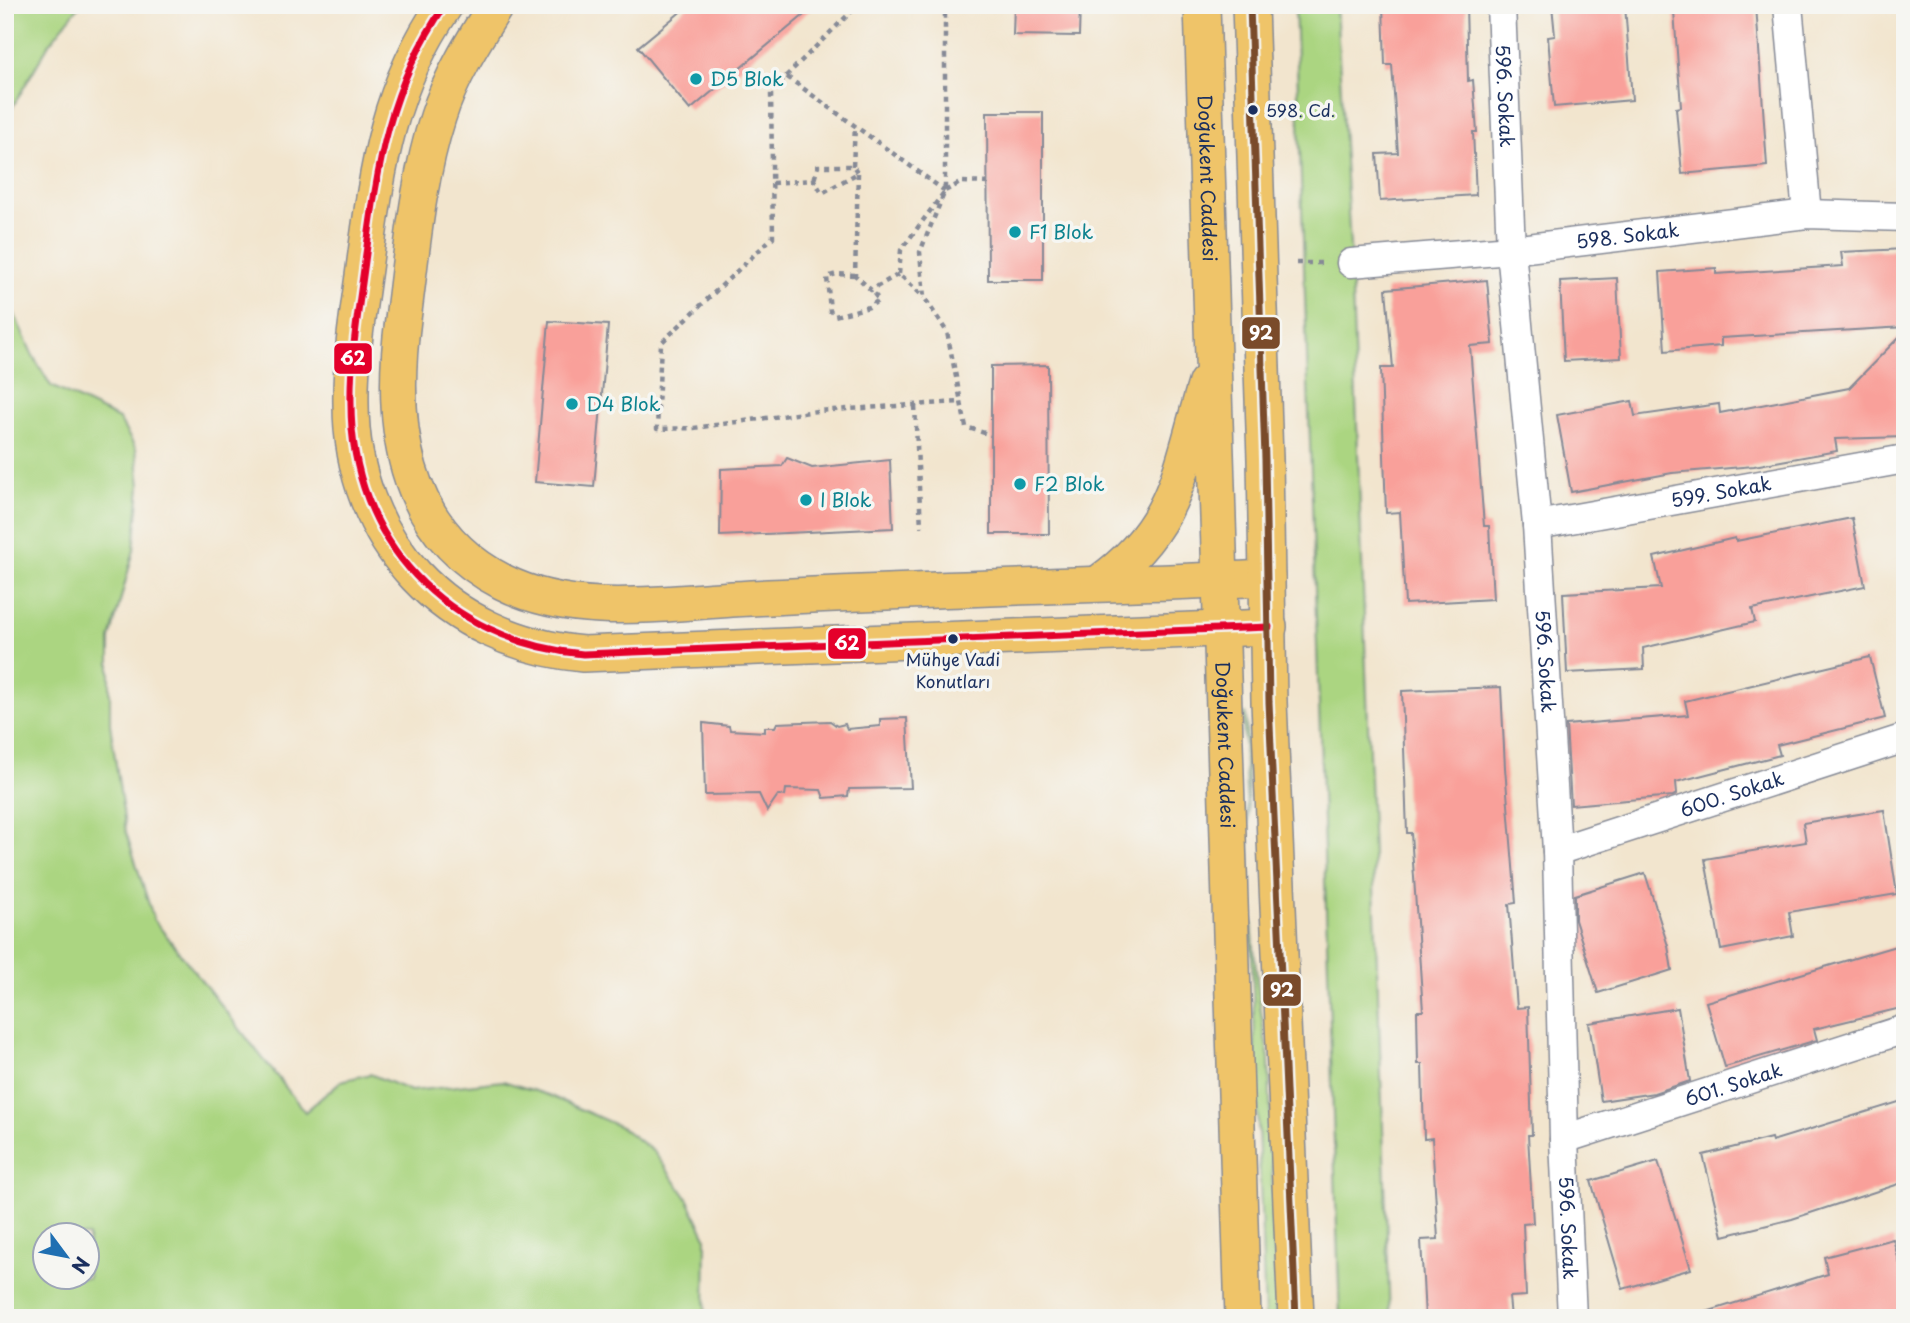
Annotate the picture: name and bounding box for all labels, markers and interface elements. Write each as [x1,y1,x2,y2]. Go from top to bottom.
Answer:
street label: 596. Sokak [1490,44,1522,148]
place label: D5 Blok [710,64,784,92]
marker: D5 Blok [688,71,704,87]
street label: Doğukent Caddesi [1192,94,1225,262]
place label: 598. Cd. [1266,97,1335,123]
marker: 598. Cd. [1246,103,1260,117]
street label: 598. Sokak [1574,215,1681,255]
place label: F1 Blok [1029,217,1093,245]
marker: F1 Blok [1007,224,1023,240]
line badge: 92 [1241,316,1281,350]
text: 92 [1249,318,1273,346]
line badge: 62 [333,342,373,375]
text: 62 [340,343,366,371]
place label: D4 Blok [586,389,661,417]
marker: D4 Blok [564,396,580,412]
street label: 599. Sokak [1668,468,1773,514]
place label: F2 Blok [1034,469,1105,497]
marker: F2 Blok [1012,476,1028,492]
place label: I Blok [820,485,872,513]
marker: I Blok [798,492,814,508]
street label: 596. Sokak [1529,609,1563,714]
line badge: 62 [827,627,867,660]
text: 62 [834,628,860,656]
marker: Mühye Vadi Konutları [946,632,960,646]
place label: Mühye Vadi Konutları [906,646,1000,694]
street label: Doğukent Caddesi [1209,660,1243,829]
street label: 600. Sokak [1676,763,1787,823]
line badge: 92 [1262,973,1302,1007]
text: 92 [1270,975,1294,1003]
street label: 601. Sokak [1681,1055,1786,1112]
street label: 596. Sokak [1553,1176,1585,1280]
north arrow [32,1222,102,1292]
text: N [65,1252,97,1279]

